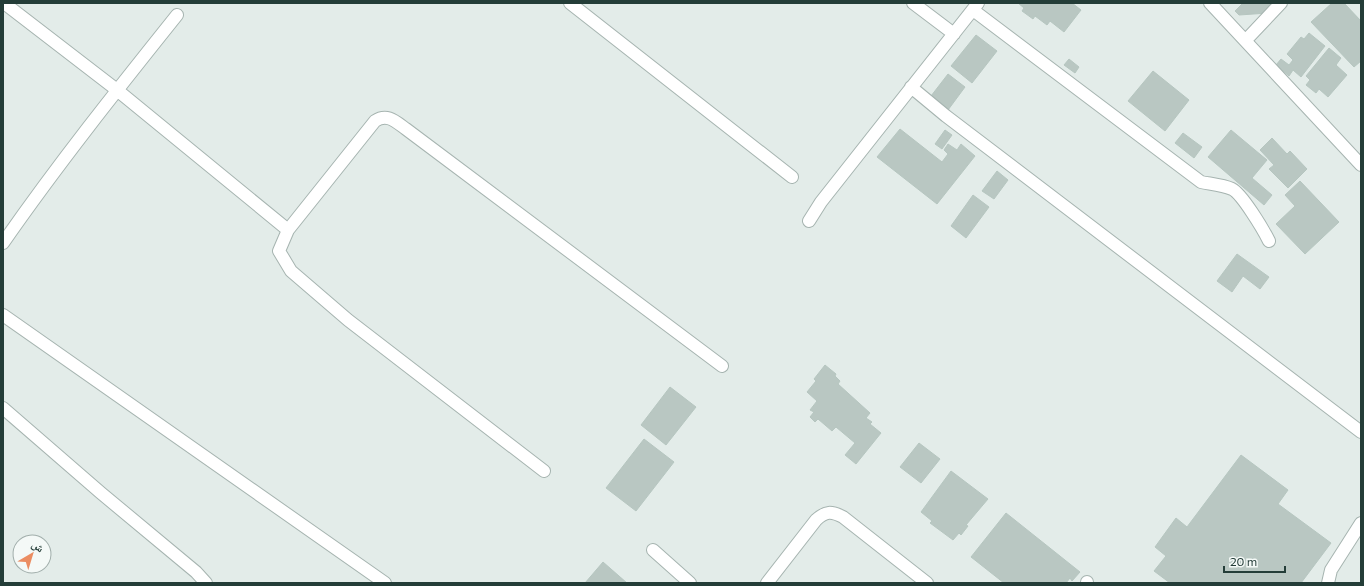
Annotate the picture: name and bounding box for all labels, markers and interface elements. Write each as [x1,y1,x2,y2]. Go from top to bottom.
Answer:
north arrow [12,534,52,574]
text: ش [29,537,47,556]
scale bar [1224,548,1285,574]
text: 20 m [1230,554,1257,568]

